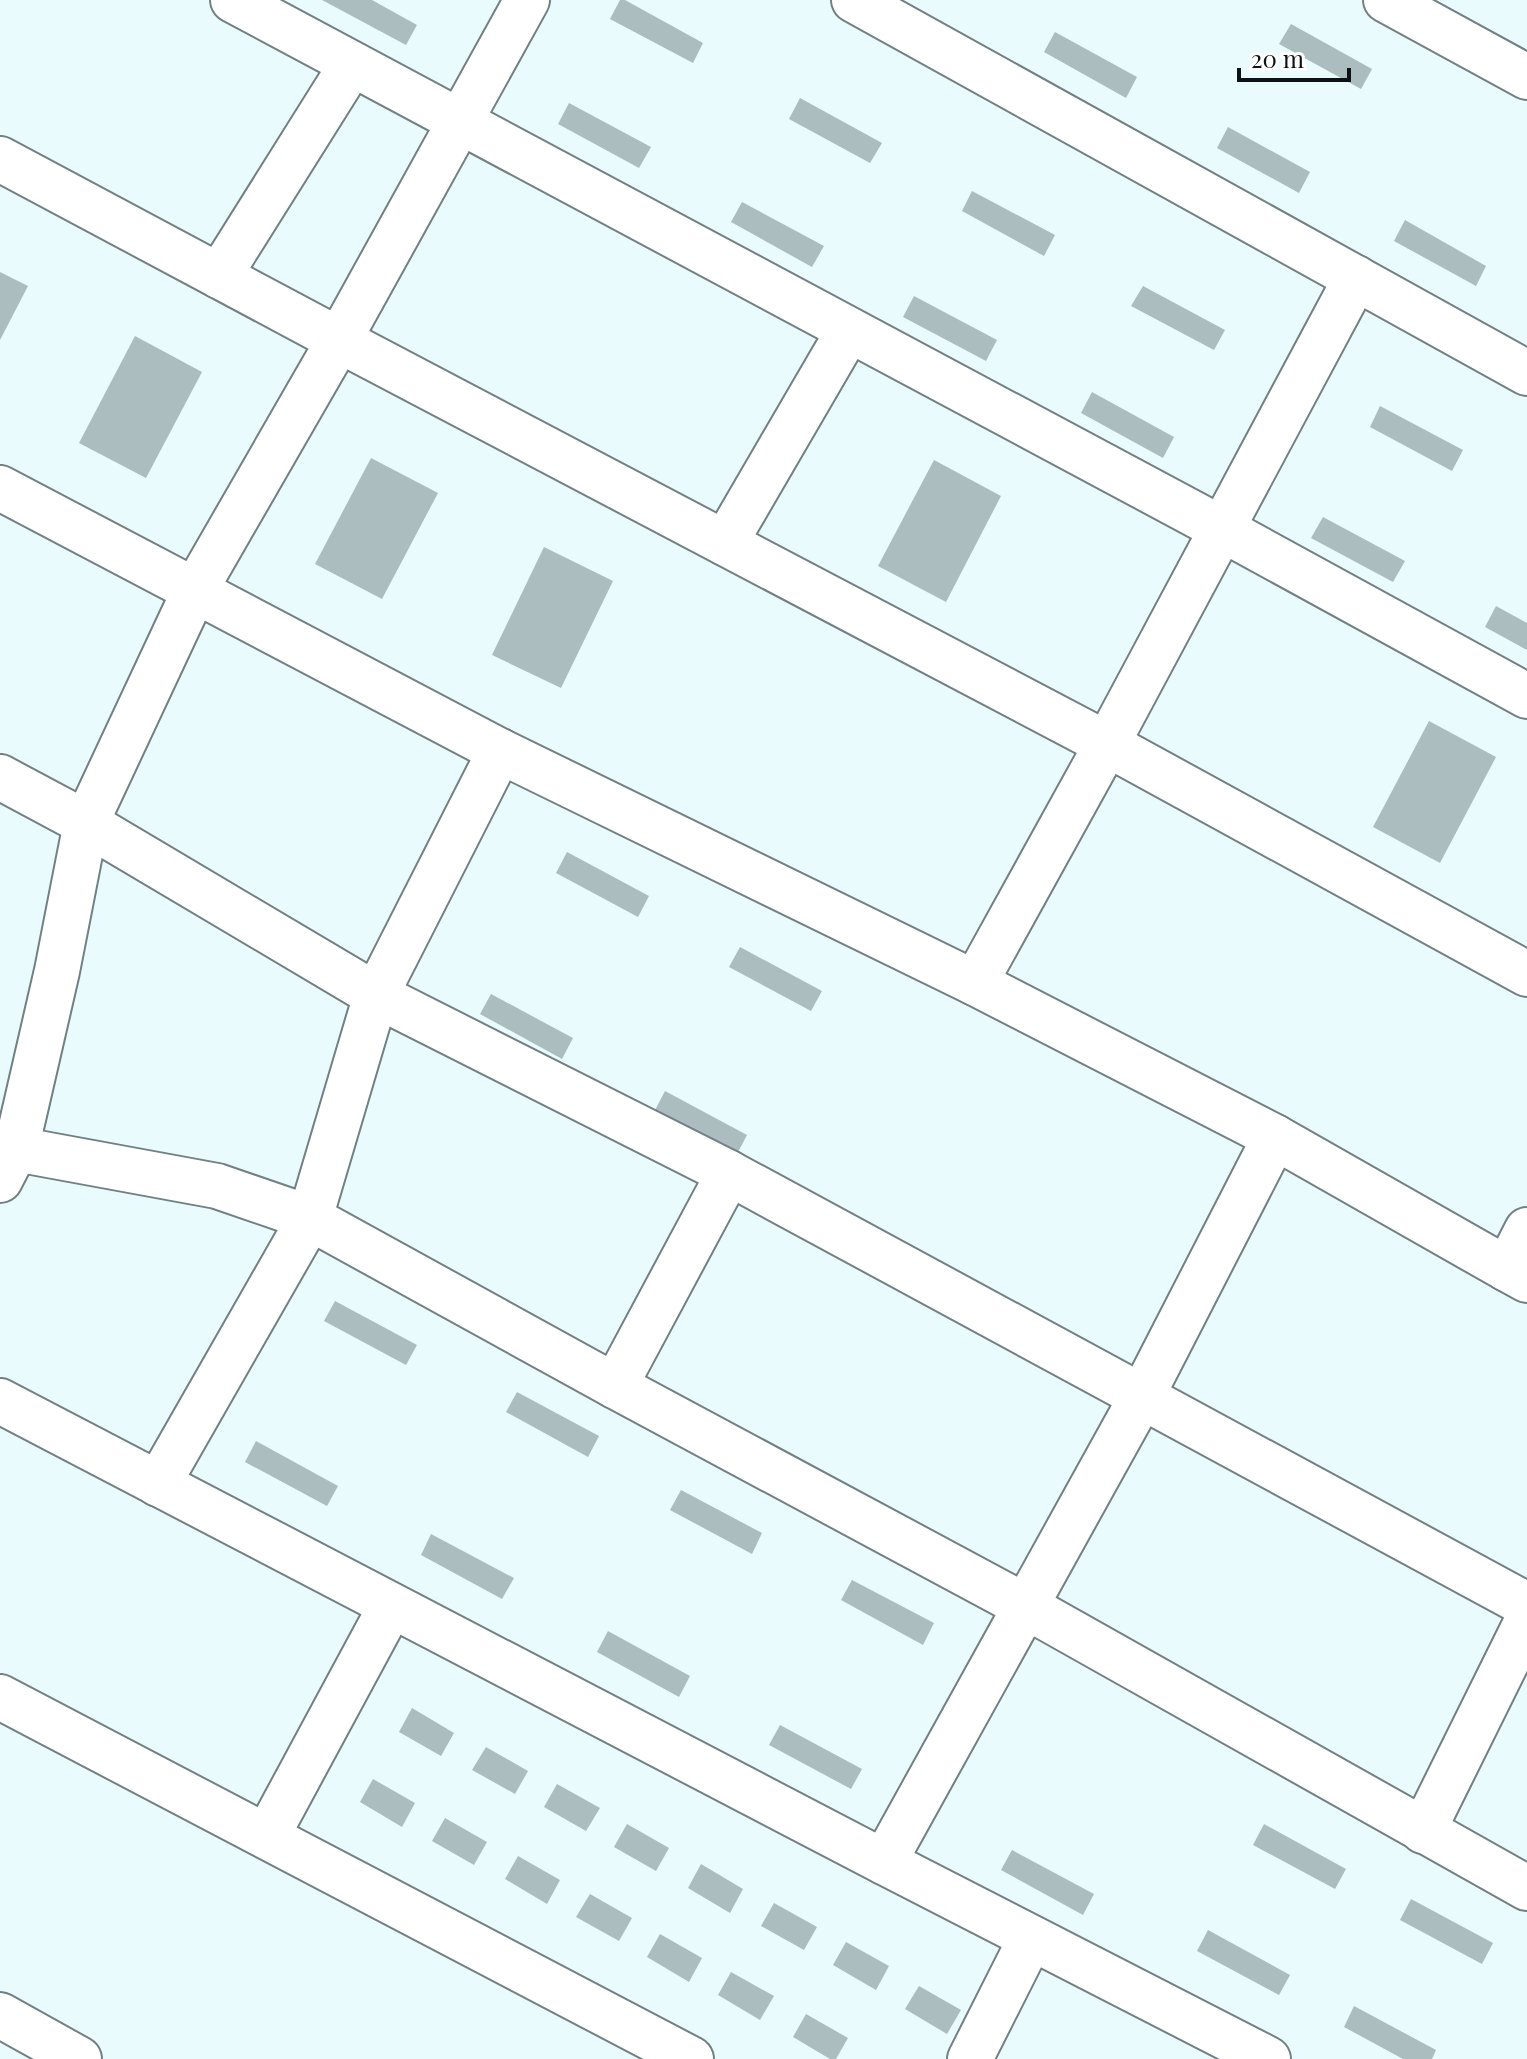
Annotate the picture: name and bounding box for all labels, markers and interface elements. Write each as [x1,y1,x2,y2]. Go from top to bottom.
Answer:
scale bar [1239,32,1349,82]
text: 20 m [1251,42,1304,74]

